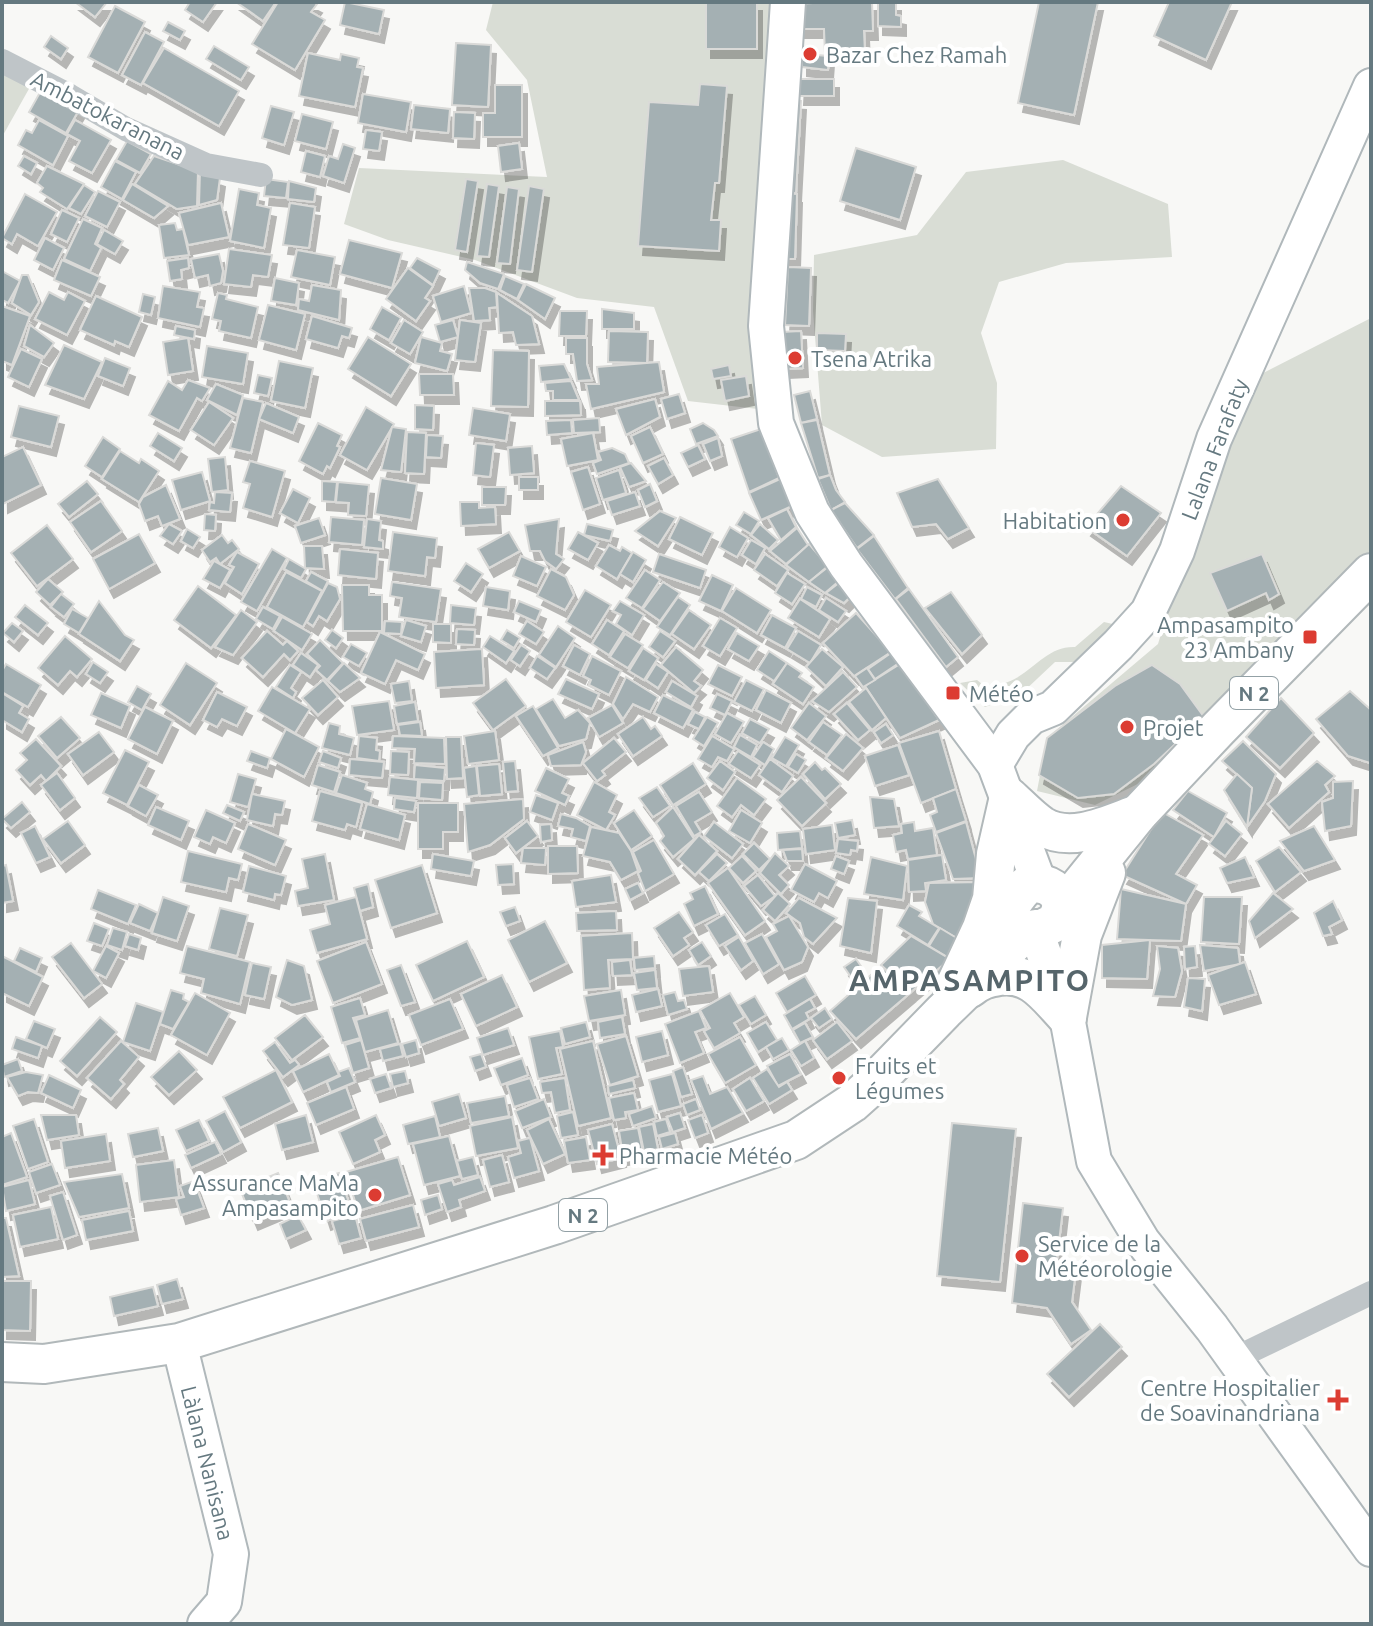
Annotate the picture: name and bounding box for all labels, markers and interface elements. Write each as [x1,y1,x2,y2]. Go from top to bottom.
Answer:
place label: Bazar Chez Ramah [826,42,1007,67]
marker: Bazar Chez Ramah [801,45,819,63]
street label: Ambatokaranana [27,66,189,164]
place label: Tsena Atrika [811,346,932,371]
marker: Tsena Atrika [786,349,804,367]
street label: Lalana Farafaty [1176,375,1253,523]
place label: Habitation [1003,508,1107,533]
marker: Habitation [1114,511,1132,529]
place label: Ampasampito 23 Ambany [1157,612,1294,662]
marker: Ampasampito 23 Ambany [1301,628,1319,646]
road number: N 2 [1230,677,1278,709]
place label: Météo [969,681,1034,706]
marker: Météo [944,684,962,702]
place label: Projet [1143,715,1204,740]
marker: Projet [1118,718,1136,736]
district label: AMPASAMPITO [849,963,1091,997]
place label: Fruits et Légumes [855,1053,944,1103]
marker: Fruits et Légumes [830,1069,848,1087]
place label: Pharmacie Météo [619,1143,792,1168]
marker: Pharmacie Météo [594,1146,612,1164]
place label: Assurance MaMa Ampasampito [192,1170,359,1220]
marker: Assurance MaMa Ampasampito [366,1186,384,1204]
road number: N 2 [559,1199,607,1231]
place label: Service de la Météorologie [1038,1231,1173,1281]
marker: Service de la Météorologie [1013,1247,1031,1265]
place label: Centre Hospitalier de Soavinandriana [1140,1375,1321,1425]
street label: Làlana Nanisana [177,1383,239,1543]
marker: Centre Hospitalier de Soavinandriana [1327,1389,1349,1411]

